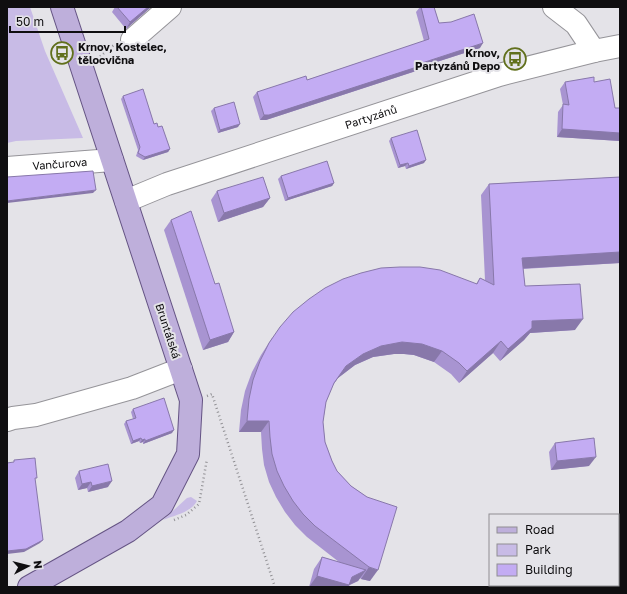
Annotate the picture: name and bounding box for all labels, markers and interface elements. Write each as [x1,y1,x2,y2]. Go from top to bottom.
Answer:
scale bar [10,8,125,34]
text: 50 m [16,14,44,29]
bus stop icon: Krnov, Kostelec, tělocvična [49,40,75,66]
place label: Krnov, Kostelec, tělocvična [78,40,167,66]
place label: Krnov, Partyzánů Depo [415,46,500,72]
bus stop icon: Krnov, Partyzánů Depo [502,46,528,72]
street label: Partyzánů [343,102,398,131]
street label: Vančurova [32,155,88,172]
street label: Bruntálská [153,302,184,360]
legend [489,514,619,586]
text: Road [525,522,554,537]
text: Park [525,542,551,557]
north arrow [8,546,48,586]
text: N [31,560,45,570]
text: Building [525,562,573,577]

